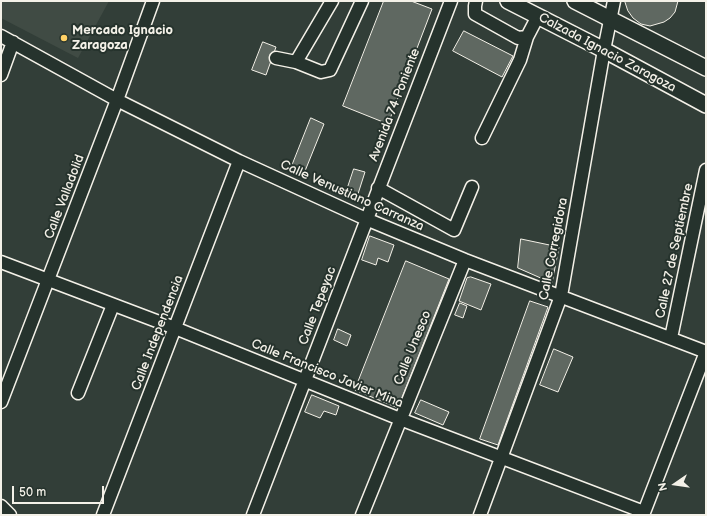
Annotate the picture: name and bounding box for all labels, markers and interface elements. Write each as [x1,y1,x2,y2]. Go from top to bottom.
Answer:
street label: Calzada Ignacio Zaragoza [536,10,678,96]
place label: Mercado Ignacio Zaragoza [72,23,173,54]
marker: Mercado Ignacio Zaragoza [59,33,69,43]
street label: Avenida 74 Poniente [366,46,424,164]
street label: Calle Valladolid [42,153,88,241]
street label: Calle Venustiano Carranza [278,157,426,235]
street label: Calle 27 de Septiembre [653,182,697,320]
street label: Calle Corregidora [536,196,572,302]
street label: Calle Tepeyac [296,265,340,347]
street label: Calle Independencia [129,273,187,393]
street label: Calle Unesco [391,309,435,387]
street label: Calle Francisco Javier Mina [249,336,405,412]
north arrow [655,464,695,504]
scale bar [14,478,106,504]
text: N [656,481,670,492]
text: 50 m [19,485,46,500]

